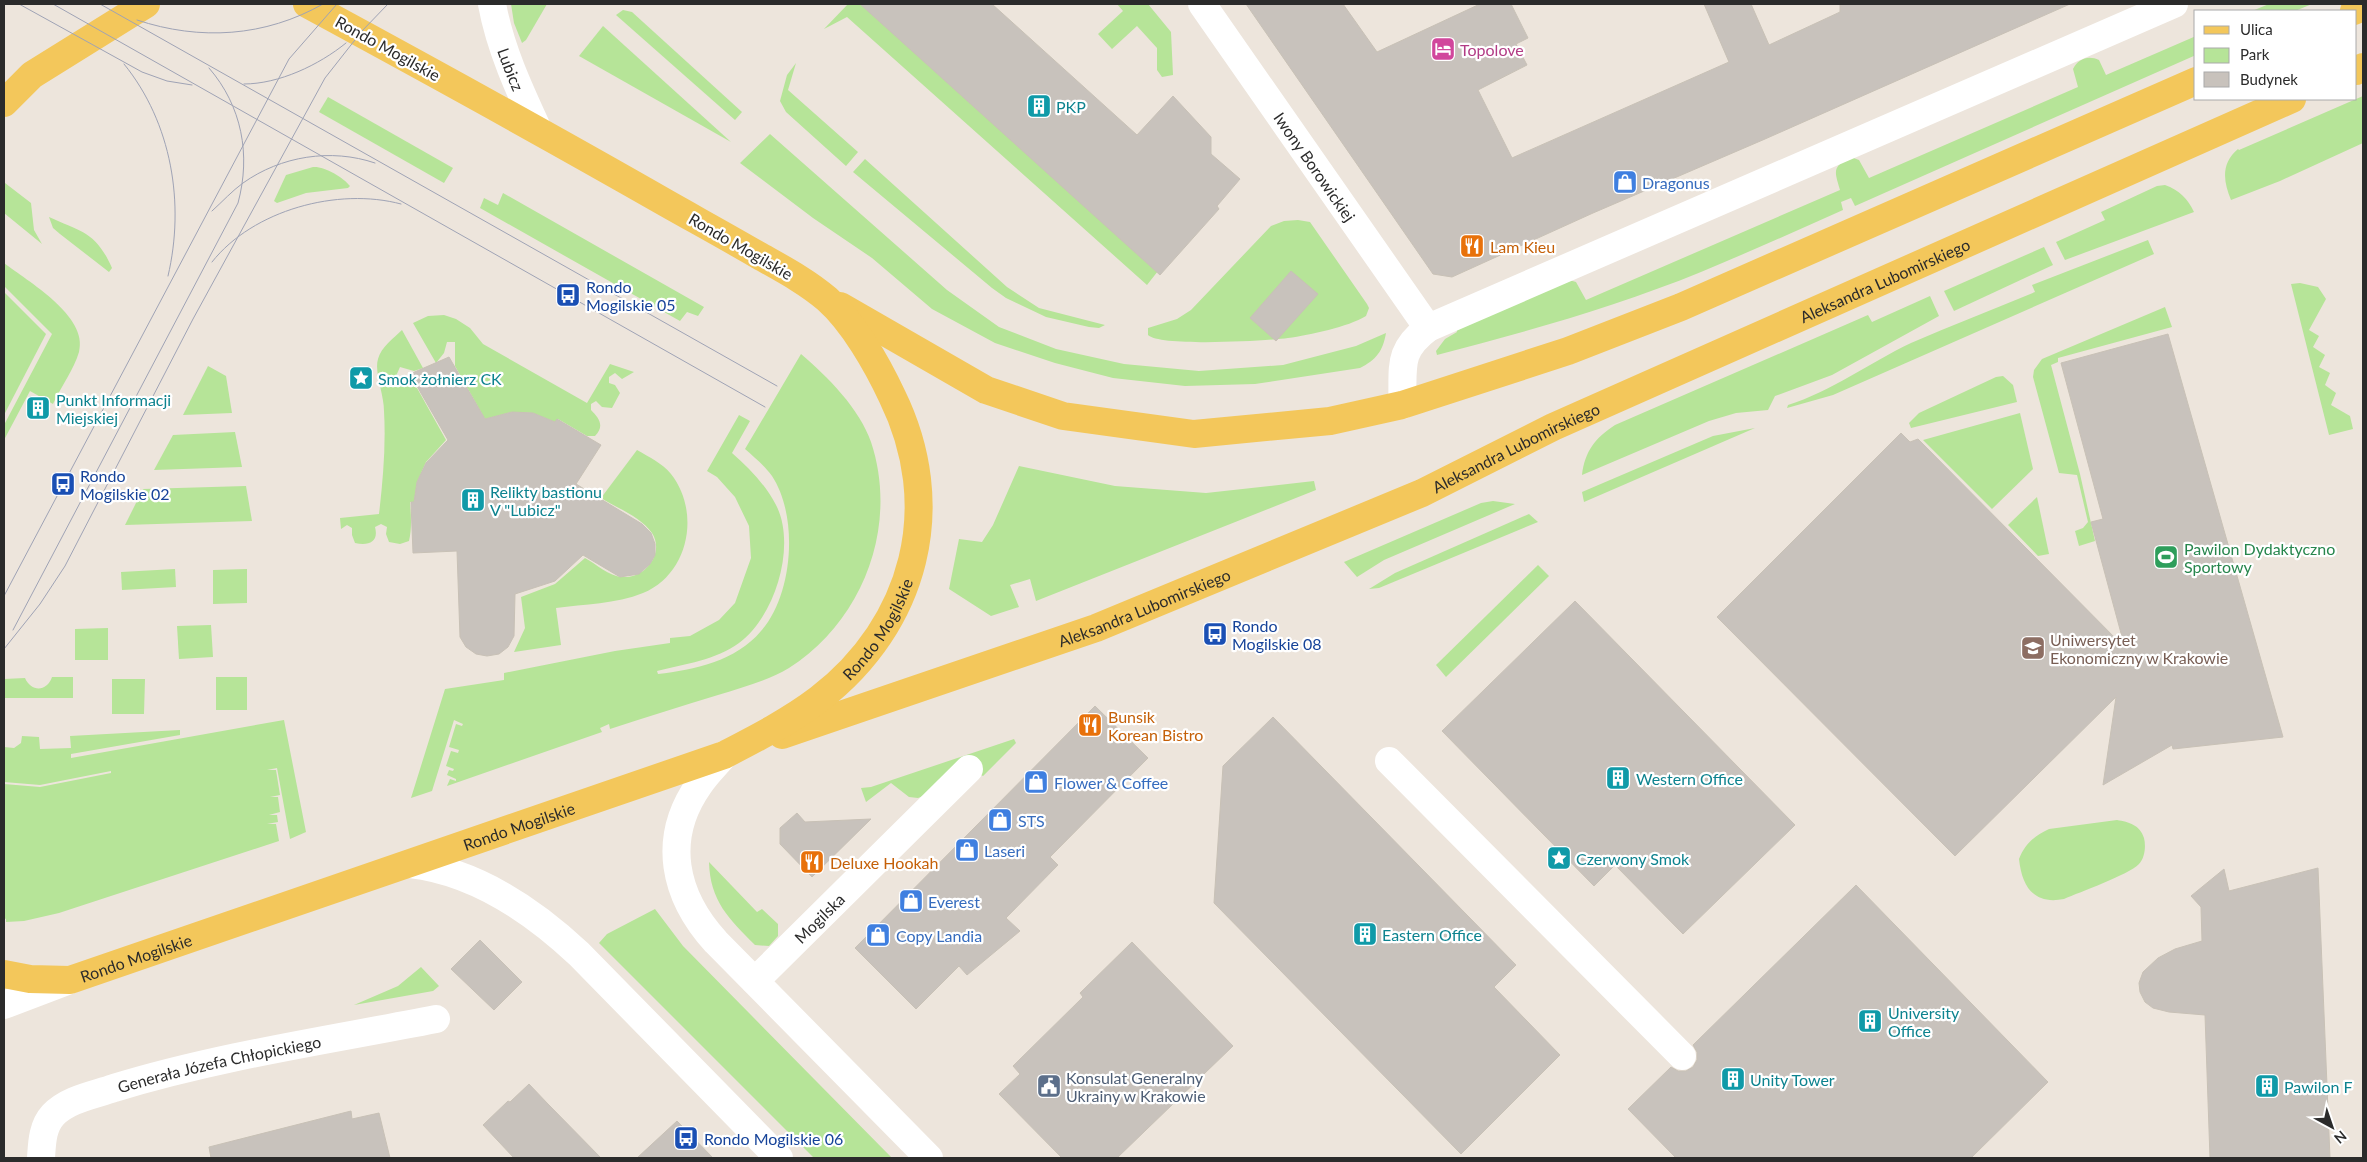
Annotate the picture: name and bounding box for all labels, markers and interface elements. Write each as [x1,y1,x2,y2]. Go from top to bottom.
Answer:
legend [2194,10,2357,100]
street label: Rondo Mogilskie [332,11,444,85]
text: Ulica [2240,20,2273,38]
hotel icon: Topolove [1430,36,1456,62]
place label: Topolove [1460,40,1524,59]
street label: Lubicz [495,45,528,93]
text: Park [2240,45,2270,63]
text: Budynek [2240,70,2298,88]
building icon: PKP [1026,93,1052,119]
place label: PKP [1056,97,1086,116]
street label: Iwony Borowickiej [1271,108,1360,225]
shop icon: Dragonus [1612,169,1638,195]
place label: Dragonus [1642,173,1710,192]
street label: Rondo Mogilskie [686,209,796,283]
restaurant icon: Lam Kieu [1459,233,1485,259]
street label: Aleksandra Lubomirskiego [1797,234,1972,326]
place label: Lam Kieu [1490,237,1555,256]
place label: Rondo Mogilskie 05 [586,277,676,314]
bus stop icon: Rondo Mogilskie 05 [555,282,581,308]
place icon: Smok żołnierz CK [348,365,374,391]
place label: Smok żołnierz CK [378,369,502,388]
place label: Punkt Informacji Miejskiej [56,390,171,427]
building icon: Punkt Informacji Miejskiej [25,395,51,421]
street label: Aleksandra Lubomirskiego [1429,398,1602,496]
place label: Rondo Mogilskie 02 [80,466,170,503]
bus stop icon: Rondo Mogilskie 02 [50,471,76,497]
place label: Relikty bastionu V "Lubicz" [490,482,602,519]
building icon: Relikty bastionu V "Lubicz" [460,487,486,513]
place label: Pawilon Dydaktyczno Sportowy [2184,539,2335,576]
sports icon: Pawilon Dydaktyczno Sportowy [2153,544,2179,570]
street label: Aleksandra Lubomirskiego [1055,564,1233,650]
street label: Rondo Mogilskie [838,576,916,683]
place label: Rondo Mogilskie 08 [1232,616,1322,653]
bus stop icon: Rondo Mogilskie 08 [1202,621,1228,647]
place label: Uniwersytet Ekonomiczny w Krakowie [2050,630,2228,667]
school or university icon: Uniwersytet Ekonomiczny w Krakowie [2020,635,2046,661]
place label: Bunsik Korean Bistro [1108,707,1203,744]
restaurant icon: Bunsik Korean Bistro [1077,712,1103,738]
building icon: Western Office [1605,765,1631,791]
shop icon: Flower & Coffee [1023,769,1049,795]
place label: Western Office [1636,769,1743,788]
place label: Flower & Coffee [1054,773,1168,792]
street label: Rondo Mogilskie [460,798,577,854]
shop icon: STS [987,807,1013,833]
place label: STS [1018,811,1045,830]
shop icon: Laseri [954,837,980,863]
place label: Laseri [984,841,1025,860]
place icon: Czerwony Smok [1546,845,1572,871]
restaurant icon: Deluxe Hookah [799,849,825,875]
place label: Czerwony Smok [1576,849,1690,868]
place label: Deluxe Hookah [830,853,938,872]
shop icon: Everest [898,888,924,914]
street label: Mogilska [790,889,848,946]
place label: Everest [928,892,980,911]
building icon: Eastern Office [1352,921,1378,947]
shop icon: Copy Landia [865,922,891,948]
place label: Eastern Office [1382,925,1482,944]
place label: Copy Landia [896,926,982,945]
street label: Rondo Mogilskie [77,929,194,985]
place label: University Office [1888,1003,1960,1040]
building icon: University Office [1857,1008,1883,1034]
street label: Generała Józefa Chłopickiego [115,1031,322,1096]
building icon: Unity Tower [1720,1066,1746,1092]
place label: Konsulat Generalny Ukrainy w Krakowie [1066,1068,1206,1105]
place label: Unity Tower [1750,1070,1835,1089]
public building icon: Konsulat Generalny Ukrainy w Krakowie [1036,1073,1062,1099]
building icon: Pawilon F [2254,1073,2280,1099]
place label: Pawilon F [2284,1077,2353,1096]
north arrow [2307,1102,2357,1152]
bus stop icon: Rondo Mogilskie 06 [673,1125,699,1151]
text: N [2331,1127,2350,1147]
place label: Rondo Mogilskie 06 [704,1129,843,1148]

